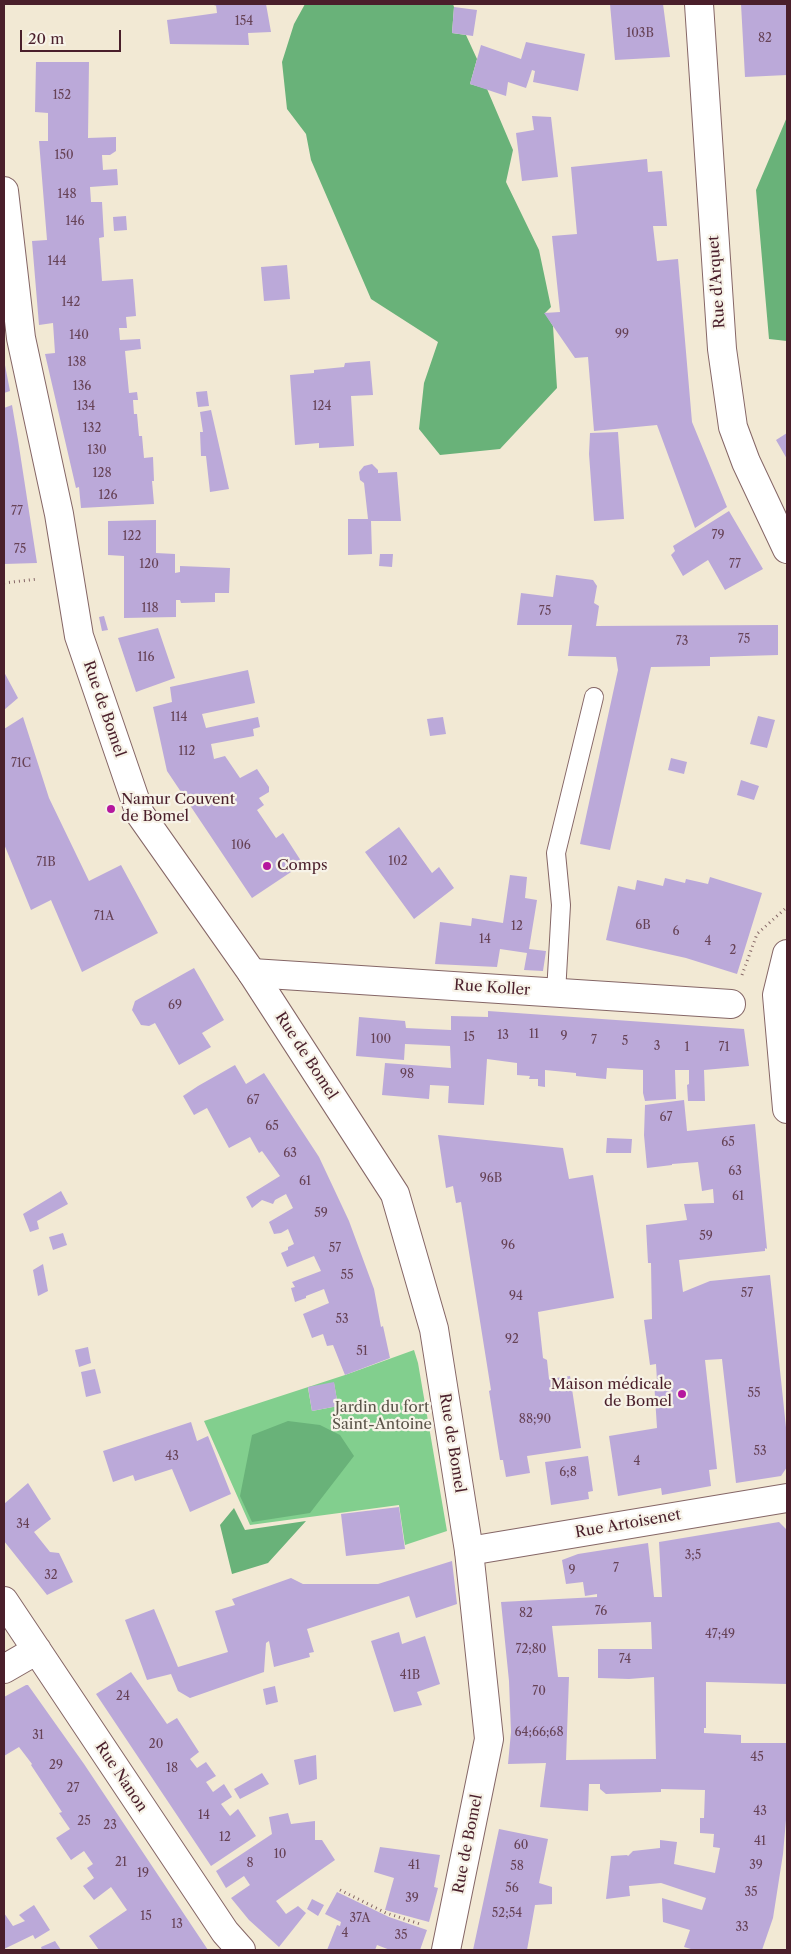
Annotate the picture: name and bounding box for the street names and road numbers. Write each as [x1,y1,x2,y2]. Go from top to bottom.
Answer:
street label: Rue d'Arquet [705,235,729,329]
street label: Rue de Bomel [79,658,129,760]
street label: Rue Koller [453,976,531,1000]
street label: Rue de Bomel [271,1009,341,1103]
street label: Rue de Bomel [435,1392,469,1494]
street label: Rue Artoisenet [574,1506,682,1542]
street label: Rue Nanon [91,1739,151,1815]
street label: Rue de Bomel [450,1793,486,1895]

